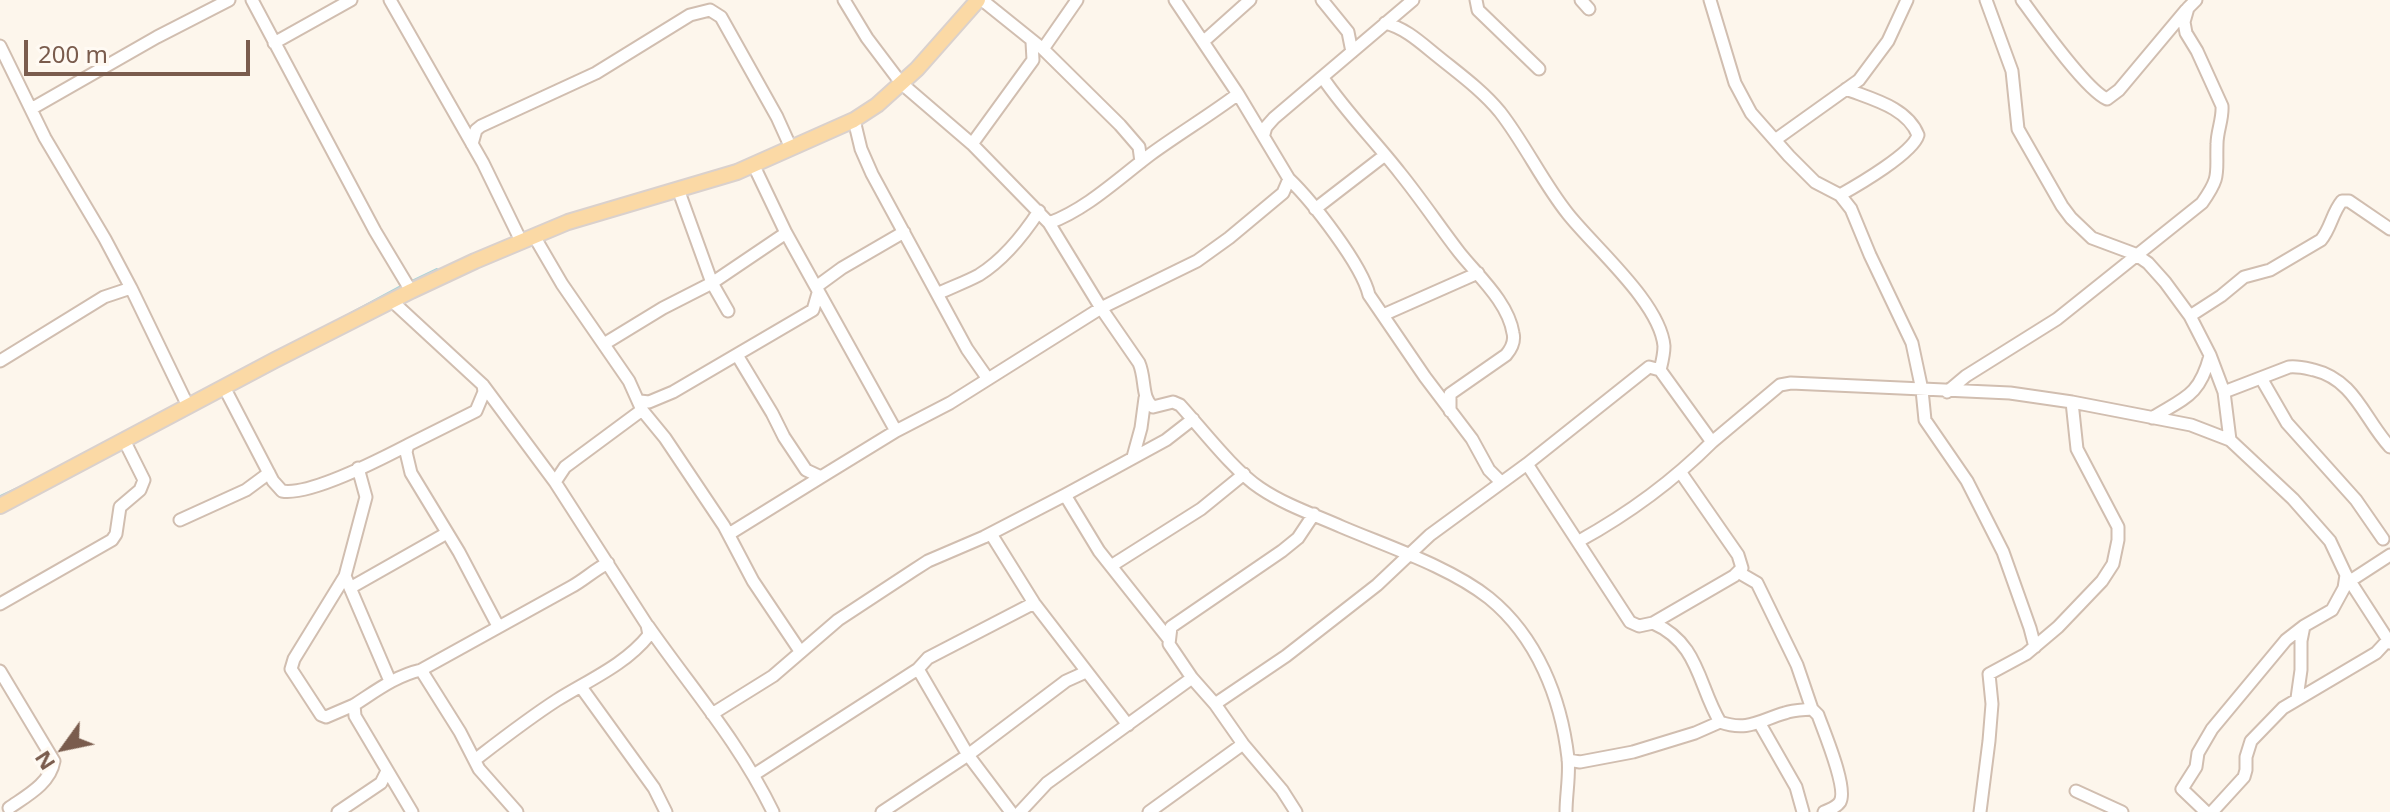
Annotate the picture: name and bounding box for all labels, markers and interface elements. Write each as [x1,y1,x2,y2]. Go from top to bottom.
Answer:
scale bar [28,24,254,74]
text: 200 m [38,37,108,70]
north arrow [24,708,104,788]
text: N [26,745,61,777]

